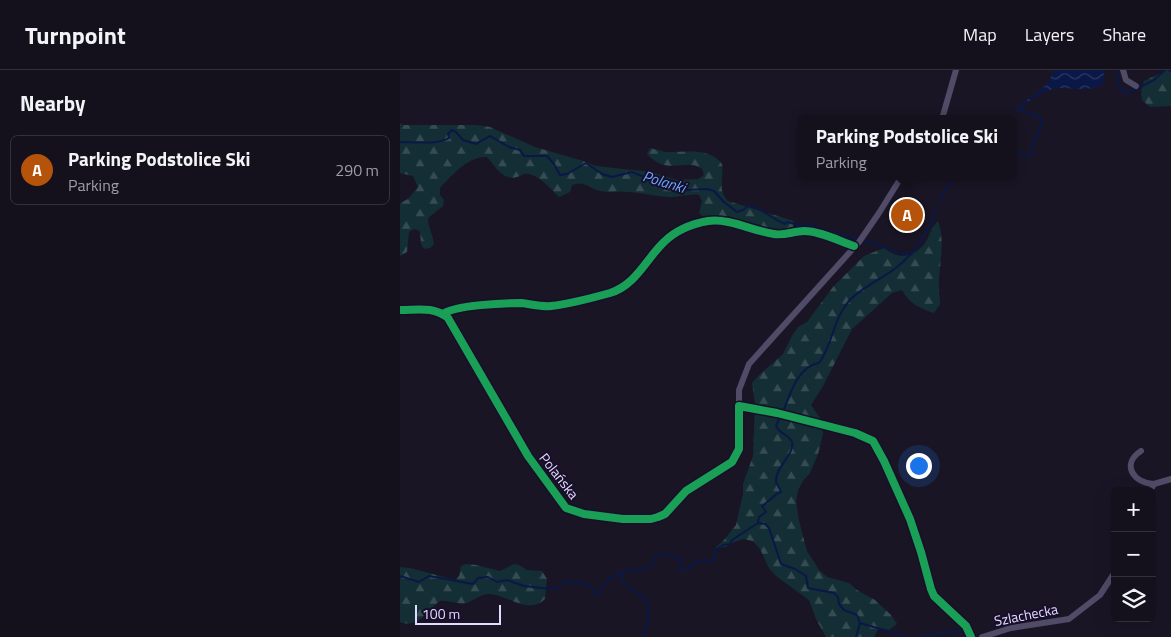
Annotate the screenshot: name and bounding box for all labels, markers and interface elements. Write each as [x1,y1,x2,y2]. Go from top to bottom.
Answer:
text: Turnpoint [25,17,126,53]
text: Map [963,21,997,48]
text: Layers [1025,21,1074,48]
text: Share [1102,21,1146,48]
text: Nearby [20,87,85,119]
popup [798,115,1016,180]
text: Parking Podstolice Ski [816,121,998,150]
text: Parking Podstolice Ski [68,144,250,173]
text: Parking [816,150,867,174]
text: A [32,158,42,182]
text: 290 m [335,158,379,182]
water label: Polanki [640,164,690,199]
text: Parking [68,173,119,197]
pin: A [891,196,923,234]
street label: Polańska [535,448,584,503]
your location [906,453,932,479]
map controls [1111,487,1156,622]
button: + [1111,487,1156,532]
button: − [1111,532,1156,577]
button: layers [1111,577,1156,622]
street label: Szlachecka [992,598,1060,631]
scale bar [415,602,501,625]
text: 100 m [422,603,460,624]

